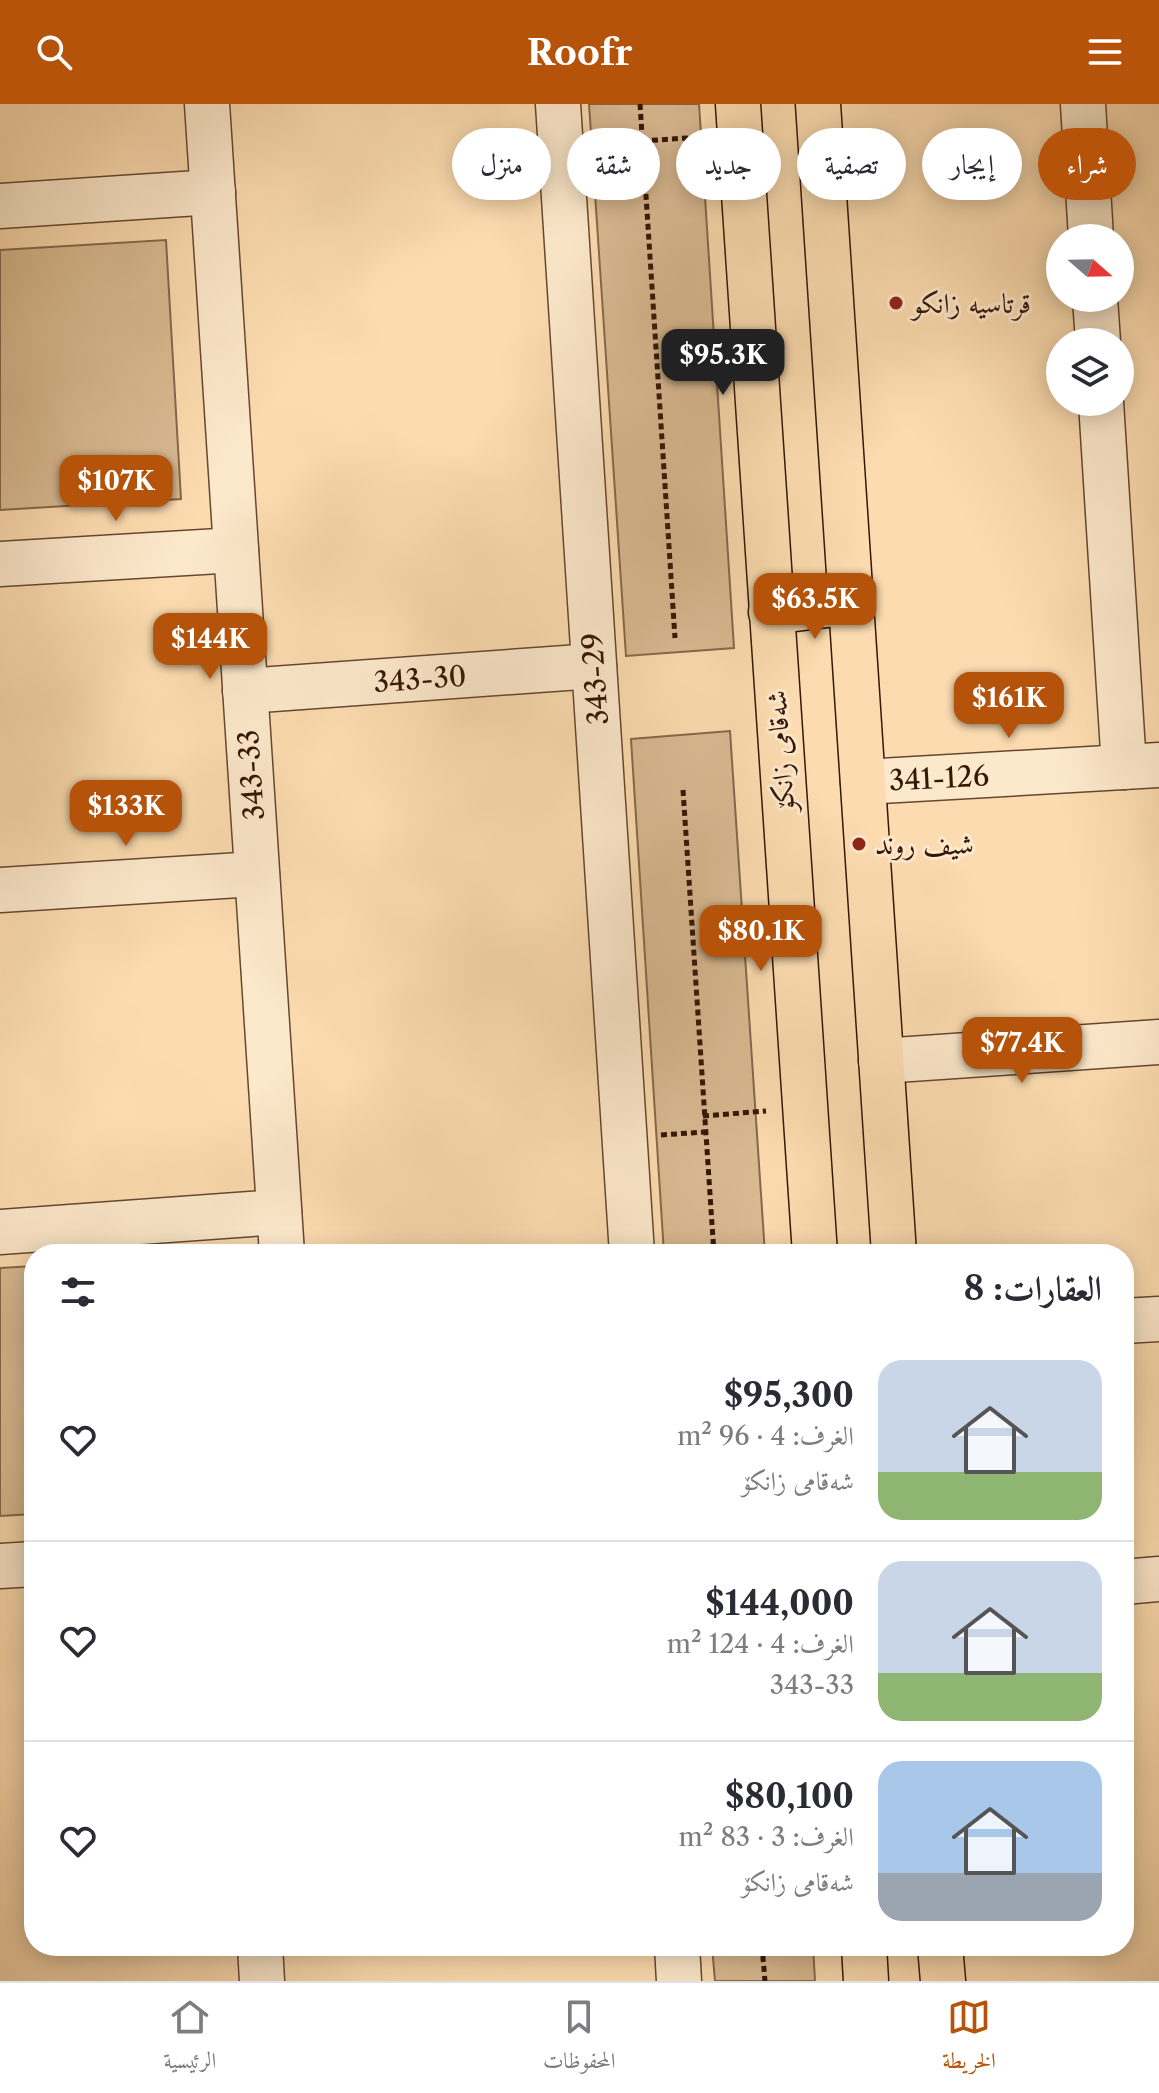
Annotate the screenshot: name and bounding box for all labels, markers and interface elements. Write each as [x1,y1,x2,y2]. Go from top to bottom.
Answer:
icon: search [32,30,76,74]
text: Roofr [527,30,632,74]
icon: menu [1083,30,1127,74]
chip: منزل [452,128,551,200]
chip: شقة [567,128,660,200]
chip: جديد [676,128,781,200]
chip: تصفية [797,128,906,200]
chip: إيجار [922,128,1022,200]
chip: شراء [1038,128,1136,200]
north arrow [1046,224,1134,312]
map controls [1046,224,1134,416]
place label: قرتاسیە زانکو [909,286,1031,321]
marker: قرتاسیە زانکو [887,294,905,312]
button: layers [1046,328,1134,416]
pin: $95.3K [658,329,788,397]
text: $95.3K [679,339,767,371]
pin: $107K [60,455,172,523]
text: $107K [78,465,154,497]
pin: $63.5K [750,573,880,641]
text: $63.5K [771,583,859,615]
pin: $144K [154,613,266,681]
text: $144K [171,623,249,655]
street label: 343-29 [575,632,615,726]
street label: 343-30 [372,659,468,699]
pin: $161K [953,672,1065,740]
text: $161K [972,682,1046,714]
street label: شەقامی زانکۆ [759,689,802,816]
street label: 343-33 [231,729,271,821]
street label: 341-126 [888,758,990,798]
pin: $133K [70,780,182,848]
text: $133K [88,790,164,822]
place label: شیف روند [875,827,974,861]
marker: شیف روند [850,835,868,853]
pin: $80.1K [696,905,826,973]
text: $80.1K [718,915,804,947]
pin: $77.4K [957,1017,1087,1085]
text: $77.4K [980,1027,1064,1059]
text: العقارات: 8 [964,1267,1102,1309]
icon: filters [56,1270,100,1314]
text: $95,300 [724,1374,854,1416]
icon: home [942,1392,1038,1488]
icon: heart [56,1418,100,1462]
text: الغرف: 4 · 96 m² [677,1420,854,1452]
text: شەقامی زانکۆ [741,1465,854,1497]
text: $144,000 [706,1582,854,1624]
icon: home [942,1593,1038,1689]
icon: heart [56,1619,100,1663]
text: الغرف: 4 · 124 m² [667,1628,854,1660]
text: 343-33 [770,1669,854,1701]
text: $80,100 [725,1775,854,1817]
icon: home [942,1793,1038,1889]
icon: heart [56,1819,100,1863]
text: الغرف: 3 · 83 m² [679,1821,854,1853]
text: شەقامی زانکۆ [741,1866,854,1898]
tab: الرئيسية [163,1995,216,2082]
tab: المحفوظات [543,1995,615,2082]
tab: الخريطة [942,1995,996,2082]

